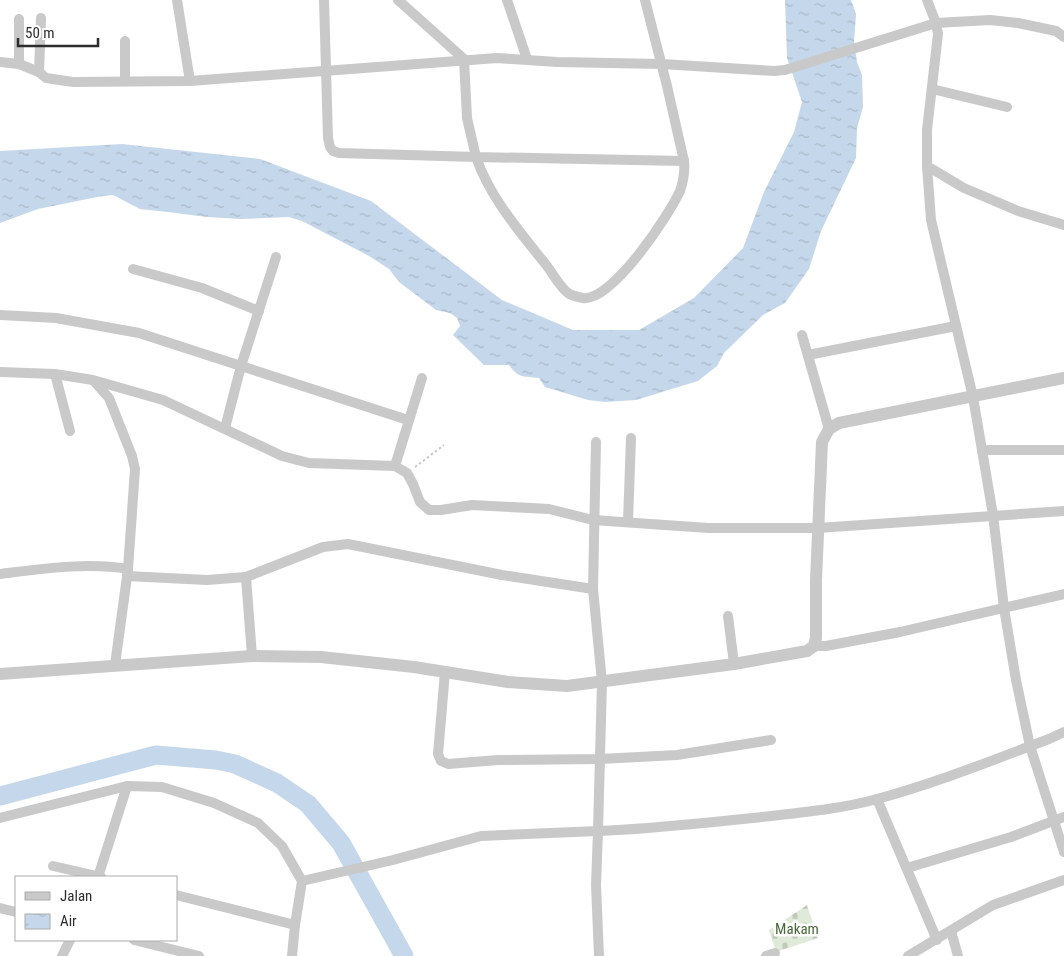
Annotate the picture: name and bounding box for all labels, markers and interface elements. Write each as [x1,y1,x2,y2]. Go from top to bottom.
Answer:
scale bar [18,15,98,47]
text: 50 m [25,24,55,42]
legend [15,876,178,941]
text: Jalan [60,887,92,905]
text: Air [60,912,77,930]
park label: Makam [775,920,819,938]

